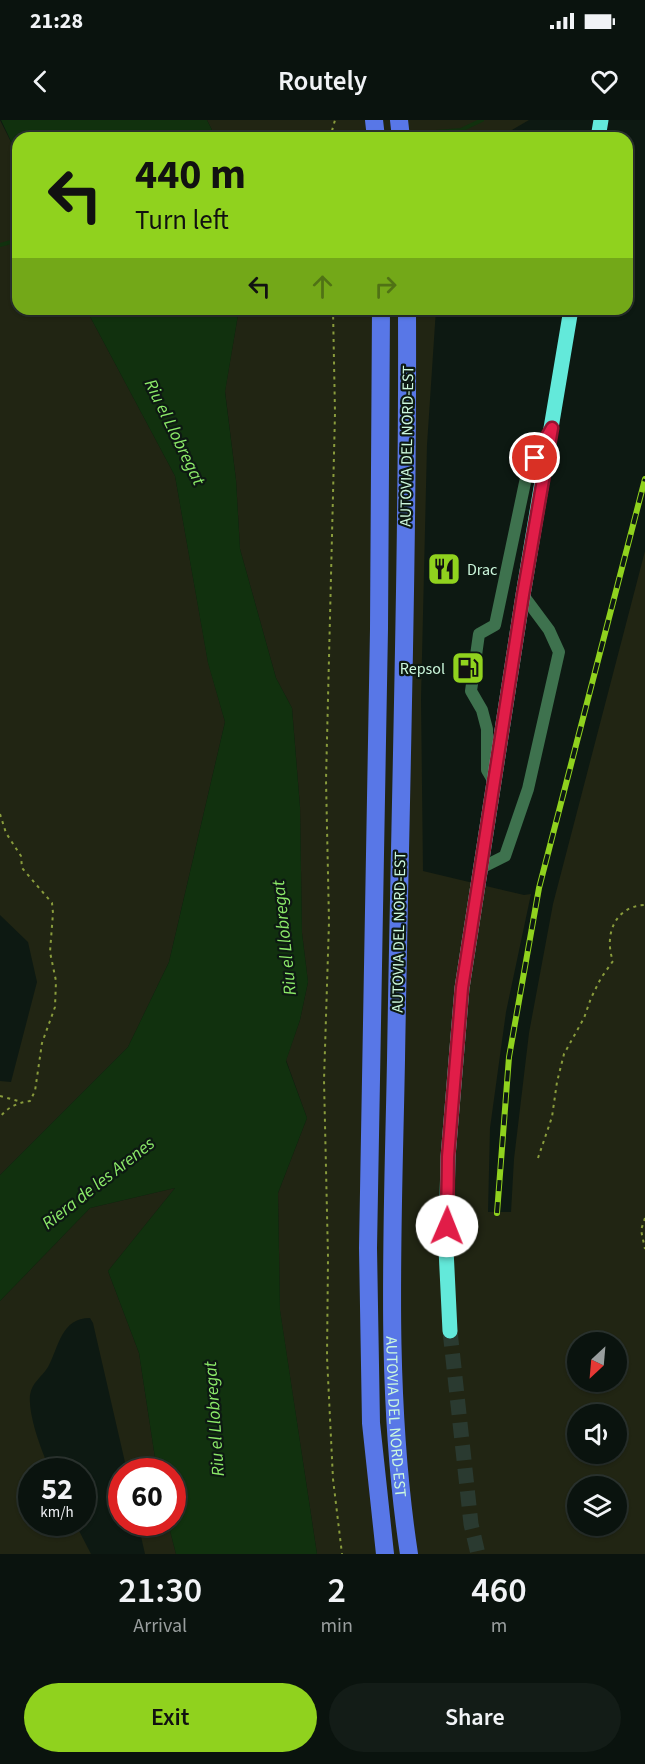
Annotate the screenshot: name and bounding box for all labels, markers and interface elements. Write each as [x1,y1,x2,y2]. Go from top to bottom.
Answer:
text: 21:28 [30,5,83,37]
text: Routely [278,62,367,101]
icon: back [24,65,57,98]
icon: heart [588,65,621,98]
text: 440 m [135,145,246,205]
icon: left [36,156,114,234]
text: Turn left [135,201,229,240]
icon: left [243,270,276,303]
icon: ahead [306,270,339,303]
icon: right [369,270,402,303]
street label: AUTOVIA DEL NORD-EST [395,365,419,527]
water label: Riu el Llobregat [138,375,212,491]
pin [509,432,560,483]
icon: arrive [518,441,551,474]
restaurant icon: Drac [426,551,462,587]
place label: Drac [467,559,497,581]
fuel station icon: Repsol [450,650,486,686]
place label: Repsol [400,658,445,680]
street label: AUTOVIA DEL NORD-EST [387,851,411,1013]
water label: Riu el Llobregat [266,878,303,997]
water label: Riera de les Arenes [37,1131,160,1235]
position arrow [415,1194,479,1258]
north arrow [567,1332,627,1392]
map controls [567,1332,627,1536]
street label: AUTOVIA DEL NORD-EST [380,1336,412,1499]
water label: Riu el Llobregat [198,1359,231,1477]
button: sound [567,1404,627,1464]
speed limit sign: 60 [108,1458,186,1536]
text: 52 [41,1468,73,1511]
button: layers [567,1476,627,1536]
text: km/h [40,1502,74,1523]
text: 21:30 [118,1565,202,1616]
text: 2 [327,1565,346,1616]
text: 460 [471,1565,527,1616]
text: Arrival [133,1612,187,1640]
text: min [320,1612,353,1640]
text: m [491,1612,507,1640]
button: Exit [24,1683,317,1752]
button: Share [329,1683,621,1752]

